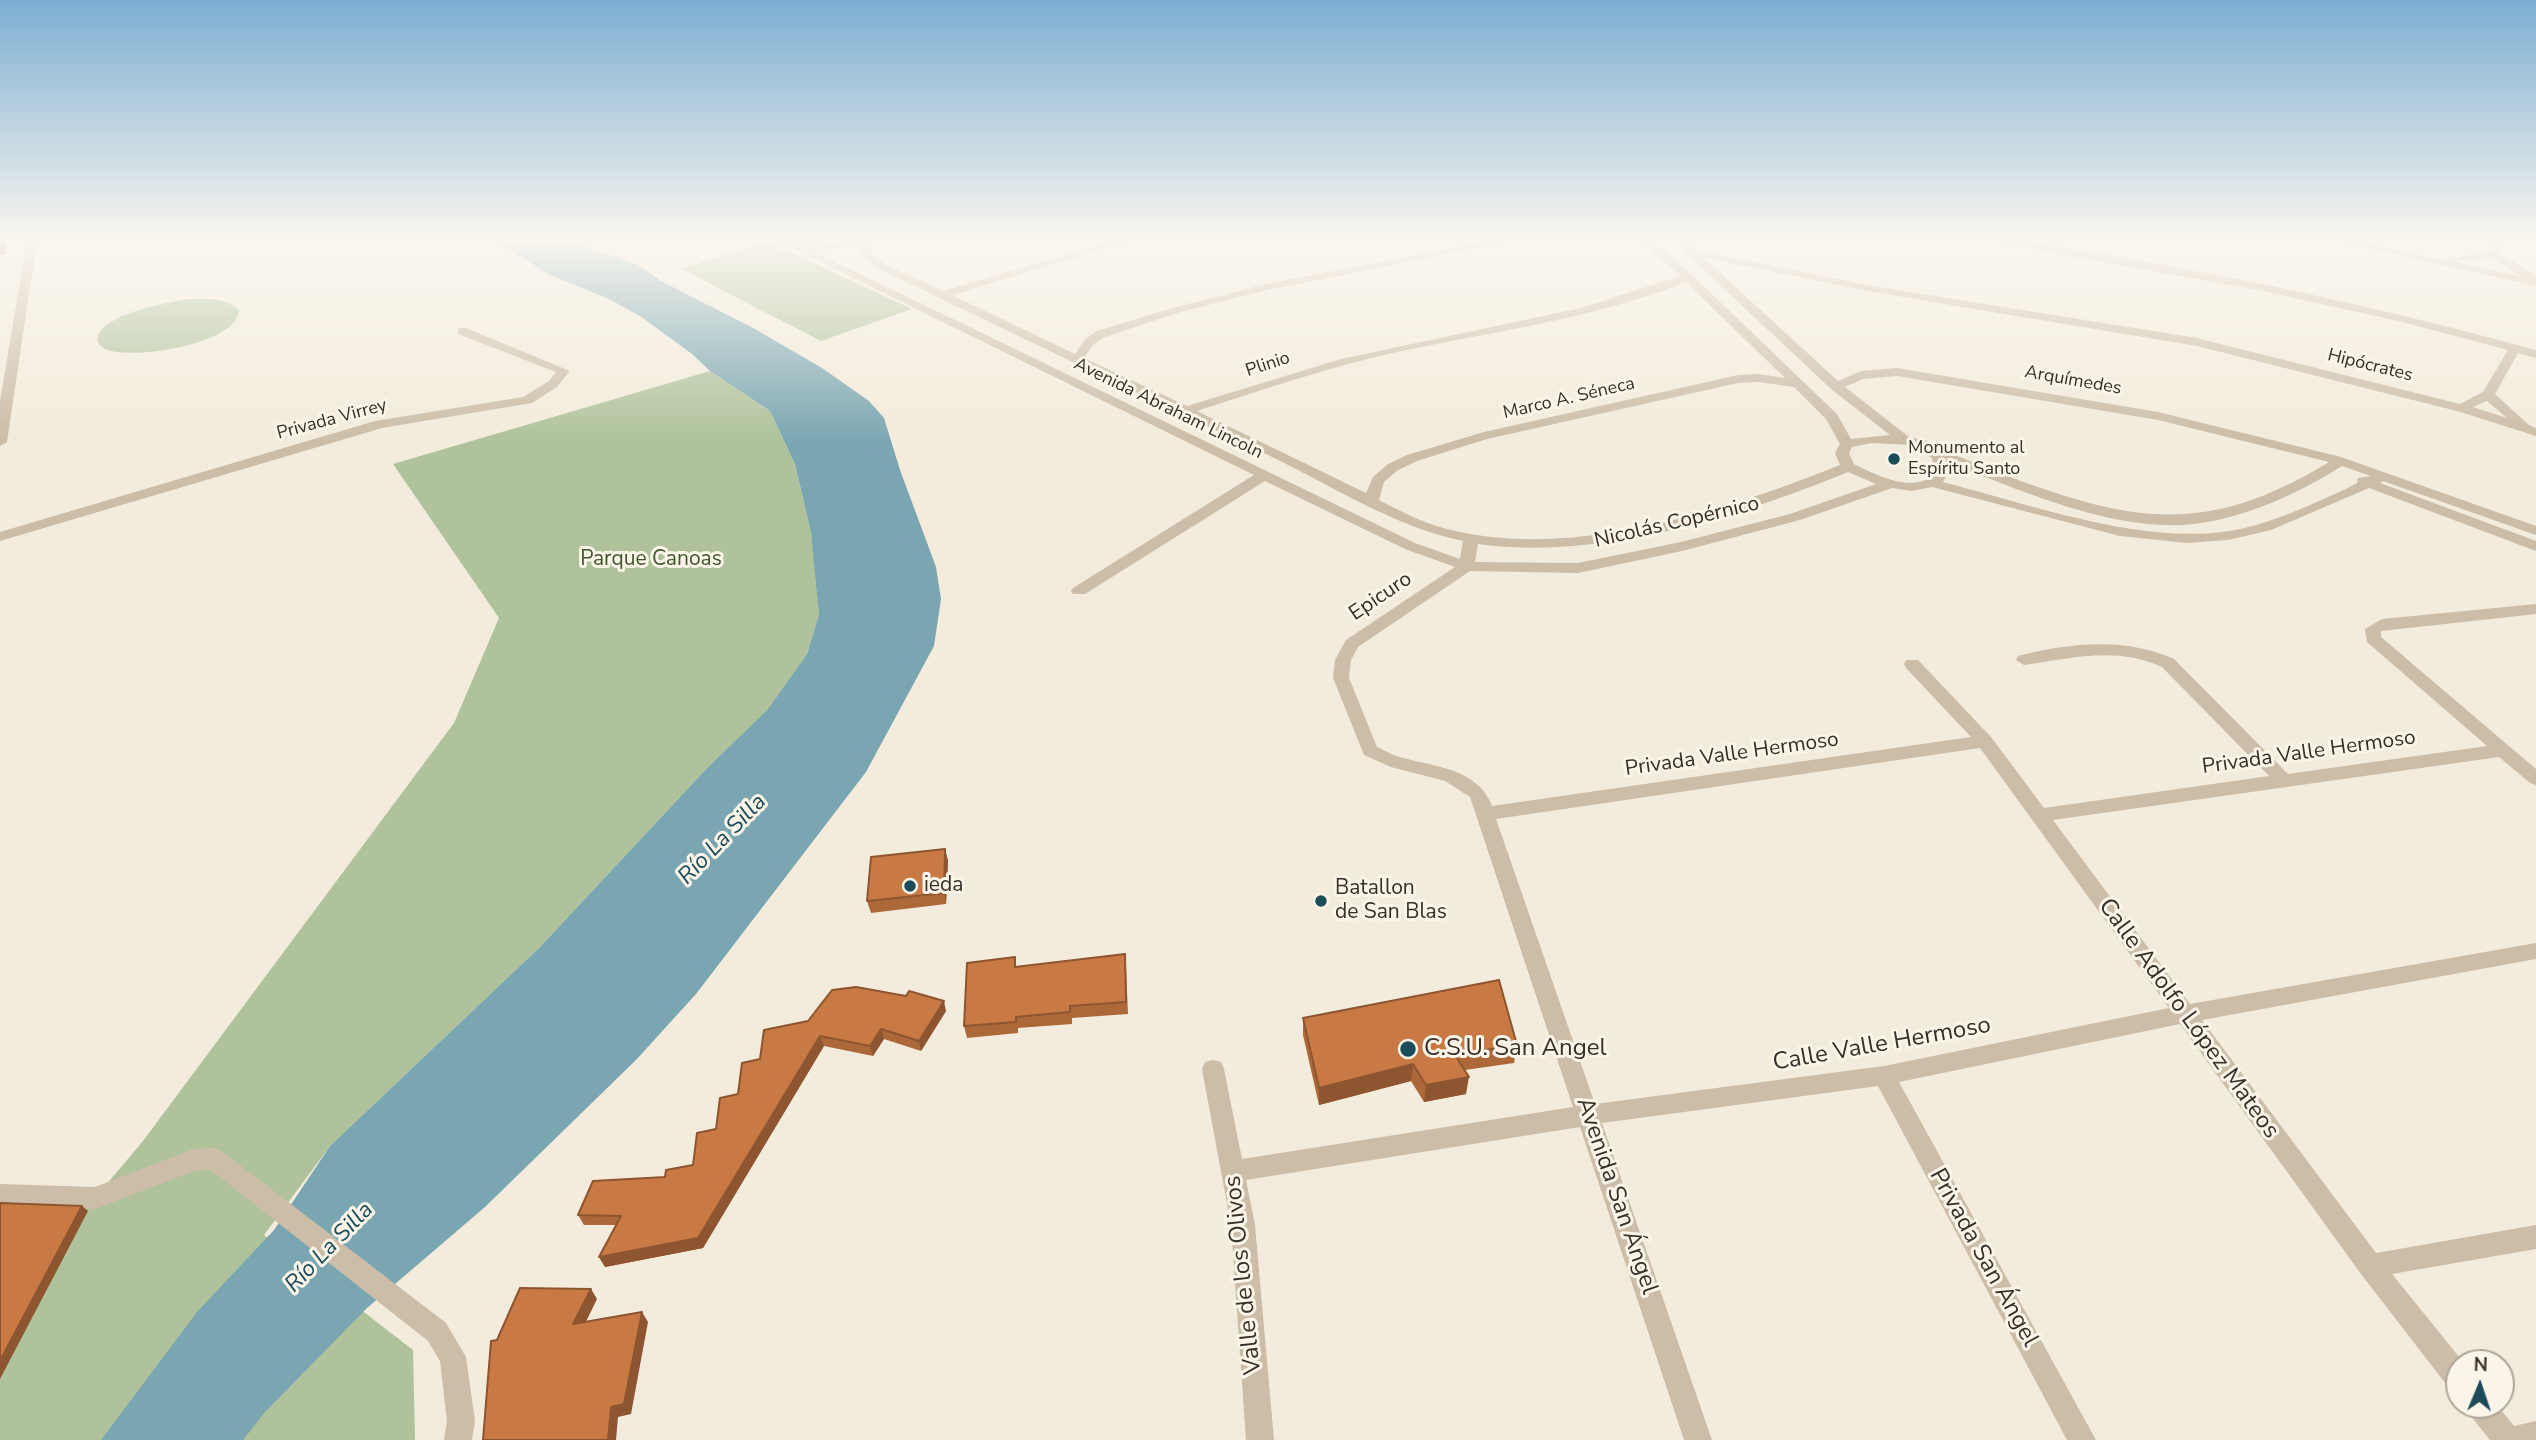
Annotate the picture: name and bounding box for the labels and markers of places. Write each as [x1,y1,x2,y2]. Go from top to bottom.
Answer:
place label: Monumento al Espíritu Santo [1908,438,2025,480]
marker: Monumento al Espíritu Santo [1886,451,1902,467]
place label: ieda [924,873,963,899]
place label: Batallon de San Blas [1335,876,1447,926]
marker: ieda [902,878,918,894]
marker: Batallon de San Blas [1313,893,1329,909]
place label: C.S.U. San Angel [1424,1035,1607,1063]
marker: C.S.U. San Angel [1398,1039,1418,1059]

